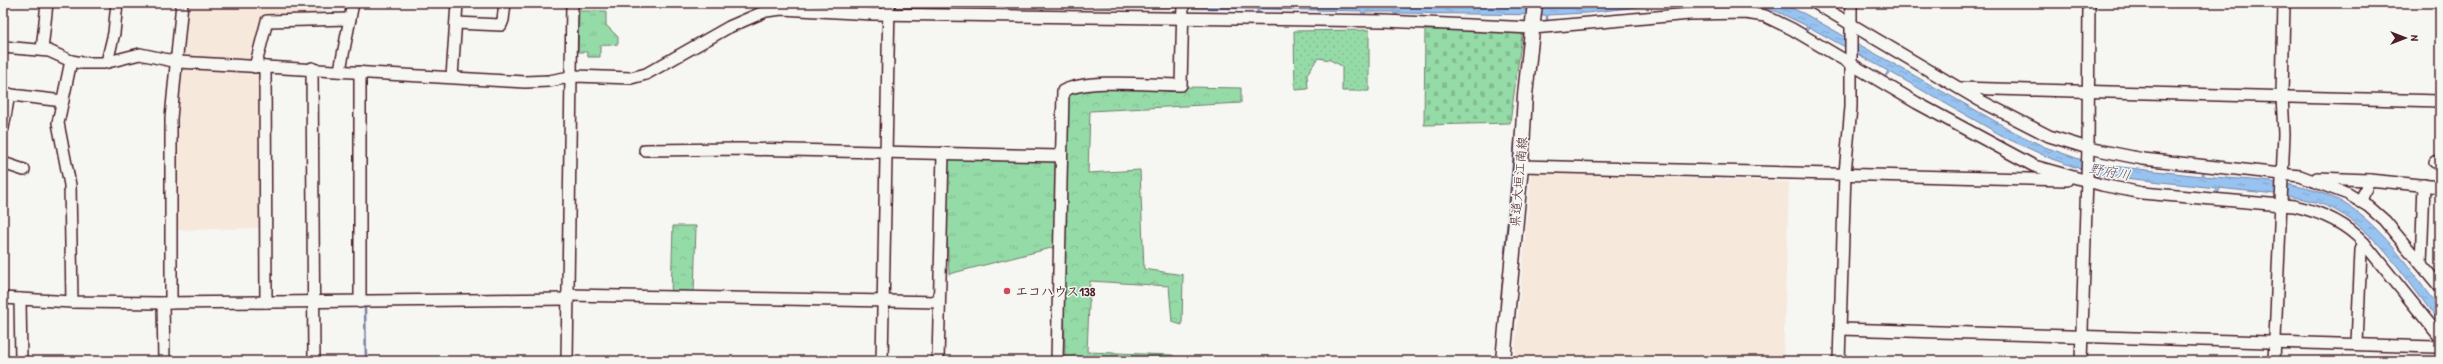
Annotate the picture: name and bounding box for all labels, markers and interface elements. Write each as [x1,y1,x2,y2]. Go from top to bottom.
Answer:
north arrow [2385,18,2425,58]
text: N [2408,35,2422,41]
street label: 県道大垣江南線 [1505,135,1531,228]
water label: 野府川 [2088,158,2132,184]
place label: エコハウス138 [1015,282,1096,300]
marker: エコハウス138 [1002,286,1012,296]

